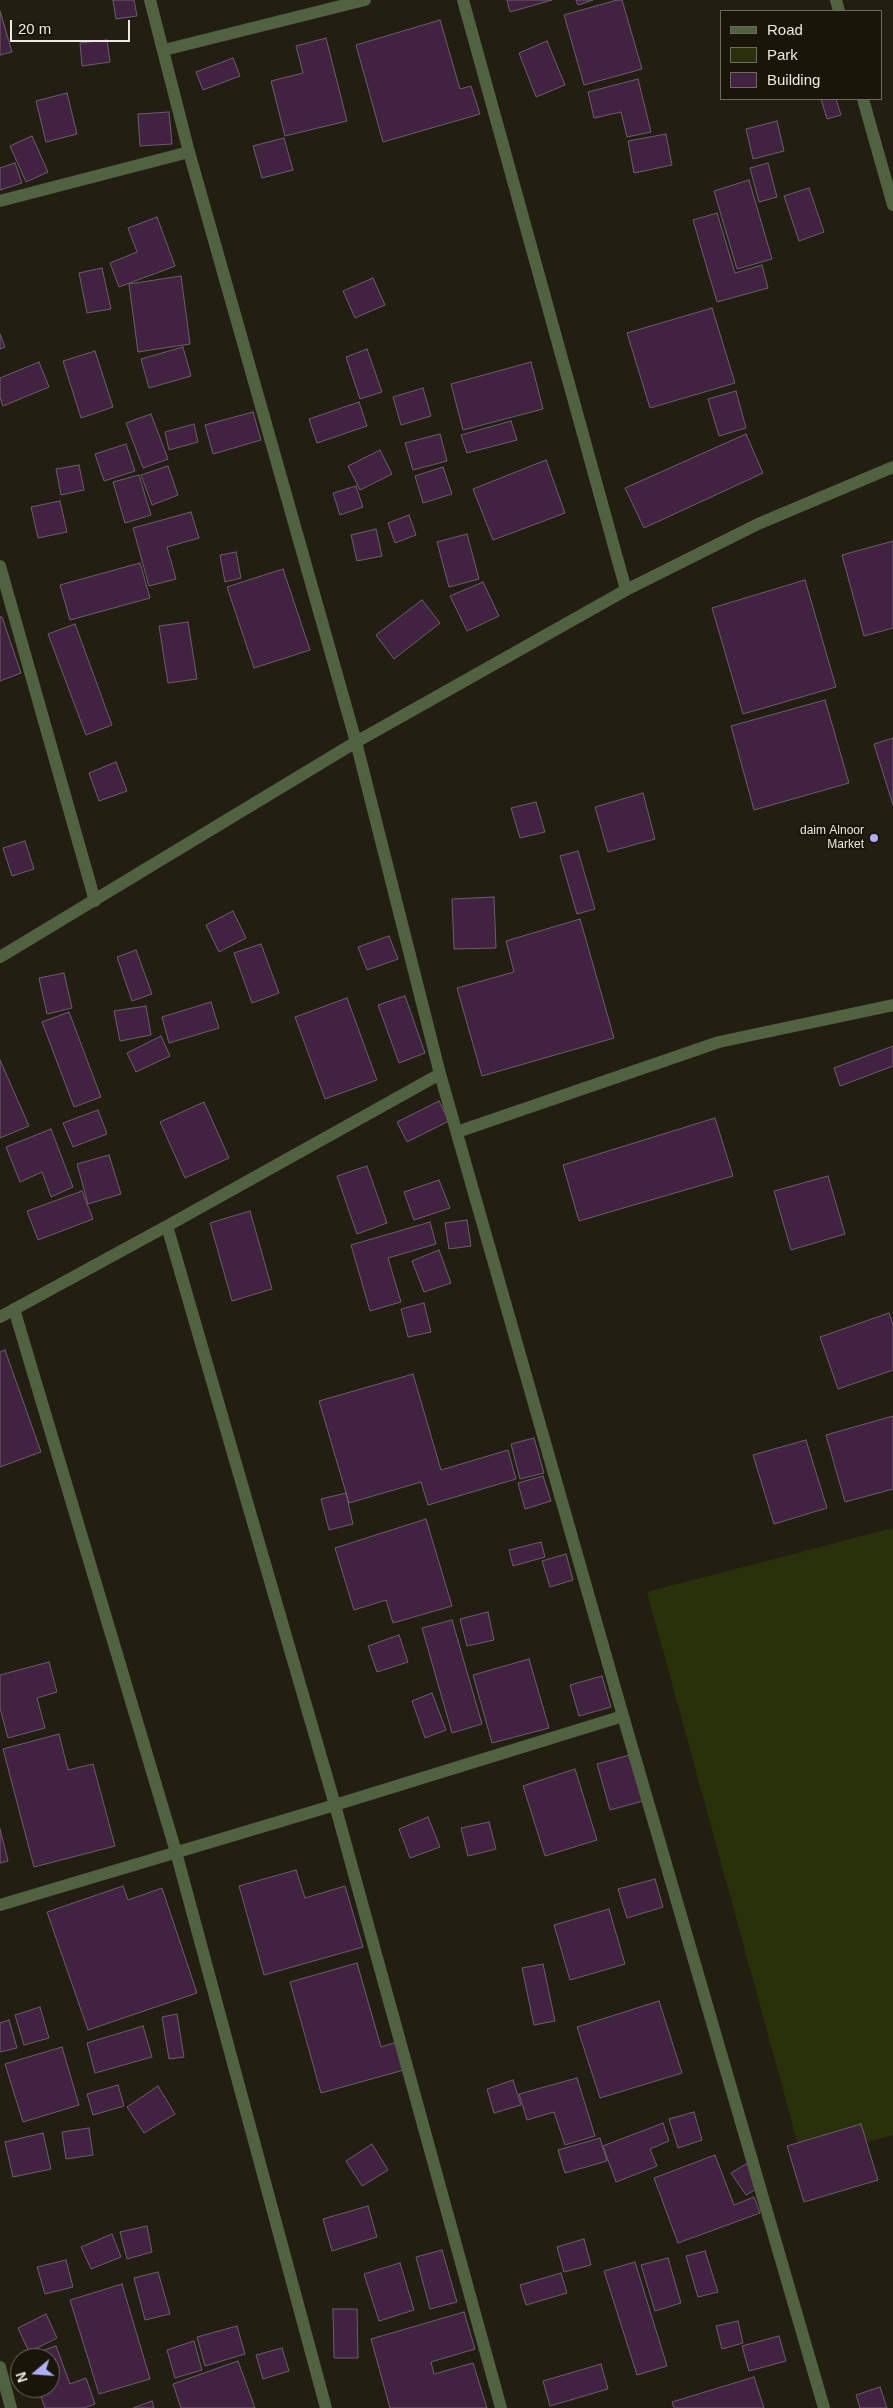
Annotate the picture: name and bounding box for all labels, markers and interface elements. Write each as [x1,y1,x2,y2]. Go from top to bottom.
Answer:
scale bar [12,10,132,42]
legend [720,10,883,100]
text: 20 m [18,20,51,37]
text: Road [767,21,803,38]
text: Park [767,46,798,63]
text: Building [767,71,820,88]
place label: daim Alnoor Market [800,824,864,852]
marker: daim Alnoor Market [868,832,880,844]
north arrow [10,2348,60,2398]
text: N [13,2370,31,2385]

